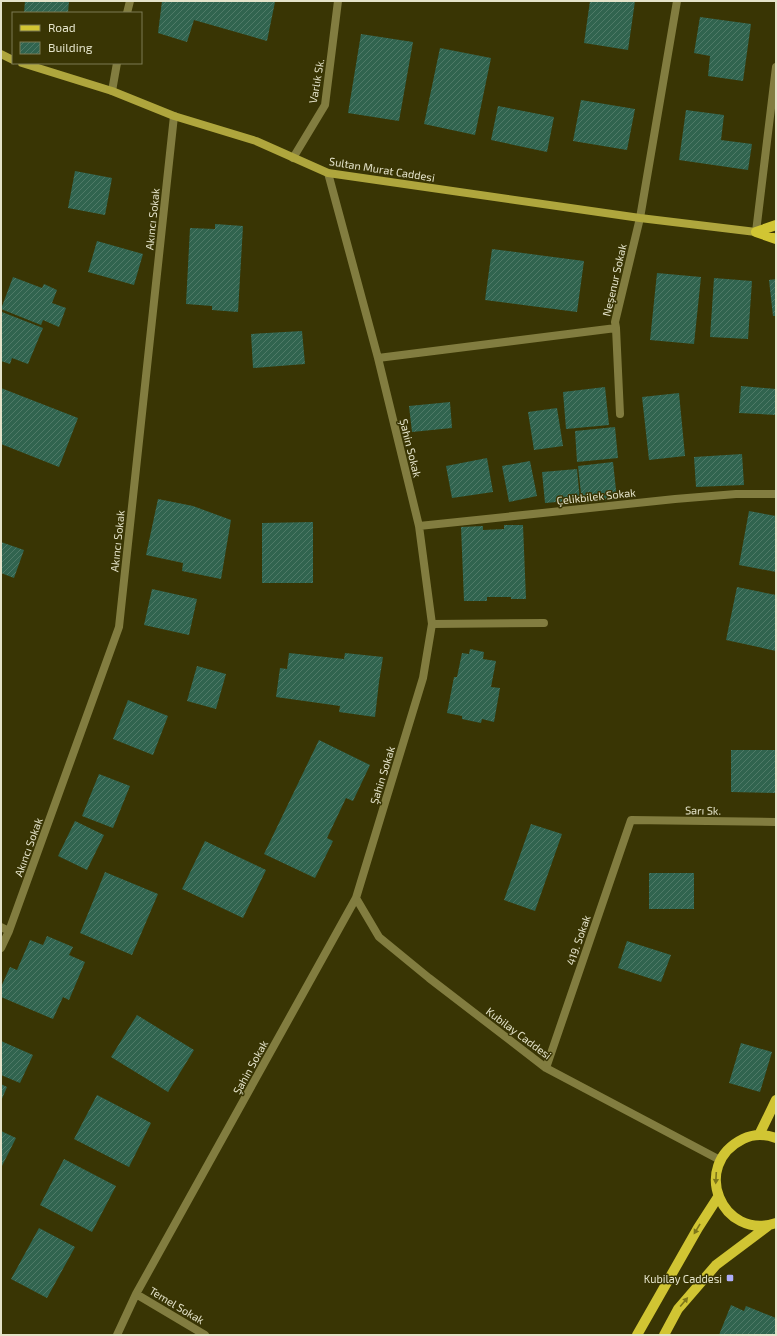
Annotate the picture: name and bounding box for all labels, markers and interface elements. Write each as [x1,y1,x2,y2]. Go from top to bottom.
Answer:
legend [12,12,142,64]
text: Road [48,20,76,34]
text: Building [48,40,93,54]
street label: Varlık Sk. [306,58,326,104]
street label: Sultan Murat Caddesi [328,154,436,184]
street label: Akıncı Sokak [142,187,162,250]
street label: Neşenur Sokak [599,242,630,318]
street label: Şahin Sokak [396,417,425,479]
street label: Çelikbilek Sokak [556,485,637,508]
street label: Akıncı Sokak [107,509,127,572]
street label: Şahin Sokak [367,744,399,806]
street label: Sarı Sk. [685,803,721,817]
street label: Akıncı Sokak [11,815,45,878]
street label: 419. Sokak [563,913,593,967]
street label: Kubilay Caddesi [484,1004,554,1062]
street label: Şahin Sokak [230,1037,272,1097]
one-way arrow [713,1172,719,1185]
one-way arrow [693,1224,701,1234]
place label: Kubilay Caddesi [644,1272,722,1285]
marker: Kubilay Caddesi [725,1273,735,1283]
street label: Temel Sokak [147,1284,207,1327]
one-way arrow [680,1297,689,1307]

